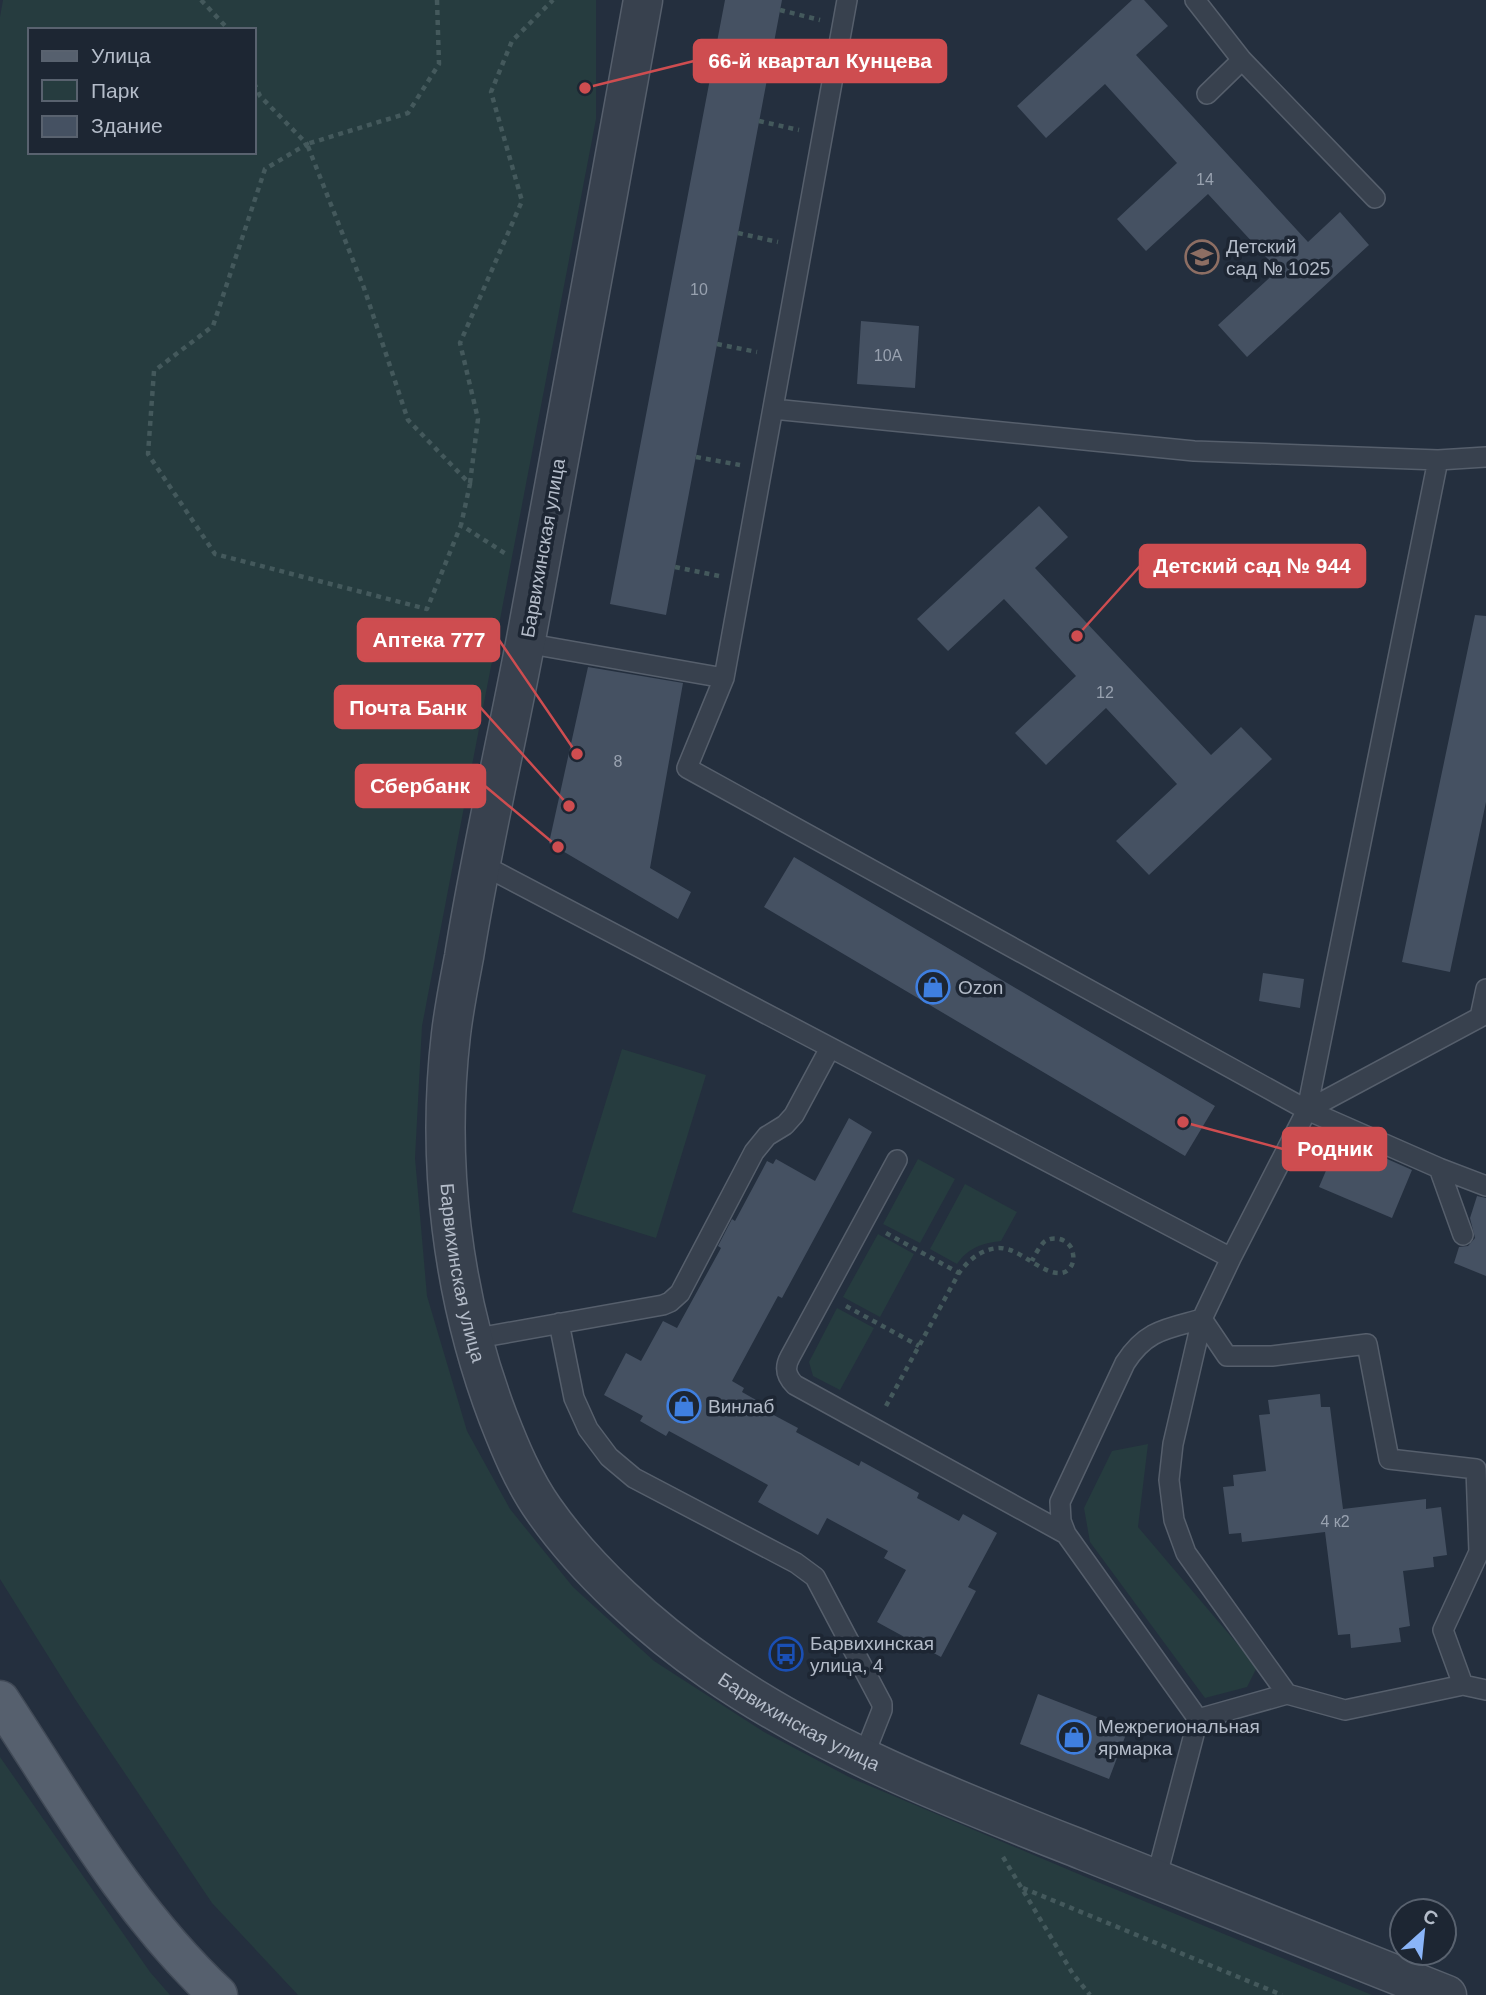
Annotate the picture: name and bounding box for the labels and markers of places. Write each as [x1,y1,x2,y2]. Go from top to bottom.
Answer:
callout: 66-й квартал Кунцева [694,40,946,82]
place label: Детский сад № 1025 [1226,236,1330,279]
school or university icon: Детский сад № 1025 [1183,238,1221,276]
callout: Детский сад № 944 [1140,545,1365,587]
callout: Аптека 777 [358,619,499,661]
callout: Почта Банк [335,686,480,728]
callout: Сбербанк [356,765,485,807]
shop icon: Ozon [914,968,952,1006]
place label: Ozon [958,977,1003,998]
callout: Родник [1283,1128,1386,1170]
shop icon: Винлаб [665,1387,703,1425]
place label: Винлаб [708,1396,774,1417]
place label: Барвихинская улица, 4 [810,1633,934,1676]
bus stop icon: Барвихинская улица, 4 [767,1635,805,1673]
place label: Межрегиональная ярмарка [1098,1716,1260,1759]
shop icon: Межрегиональная ярмарка [1055,1718,1093,1756]

